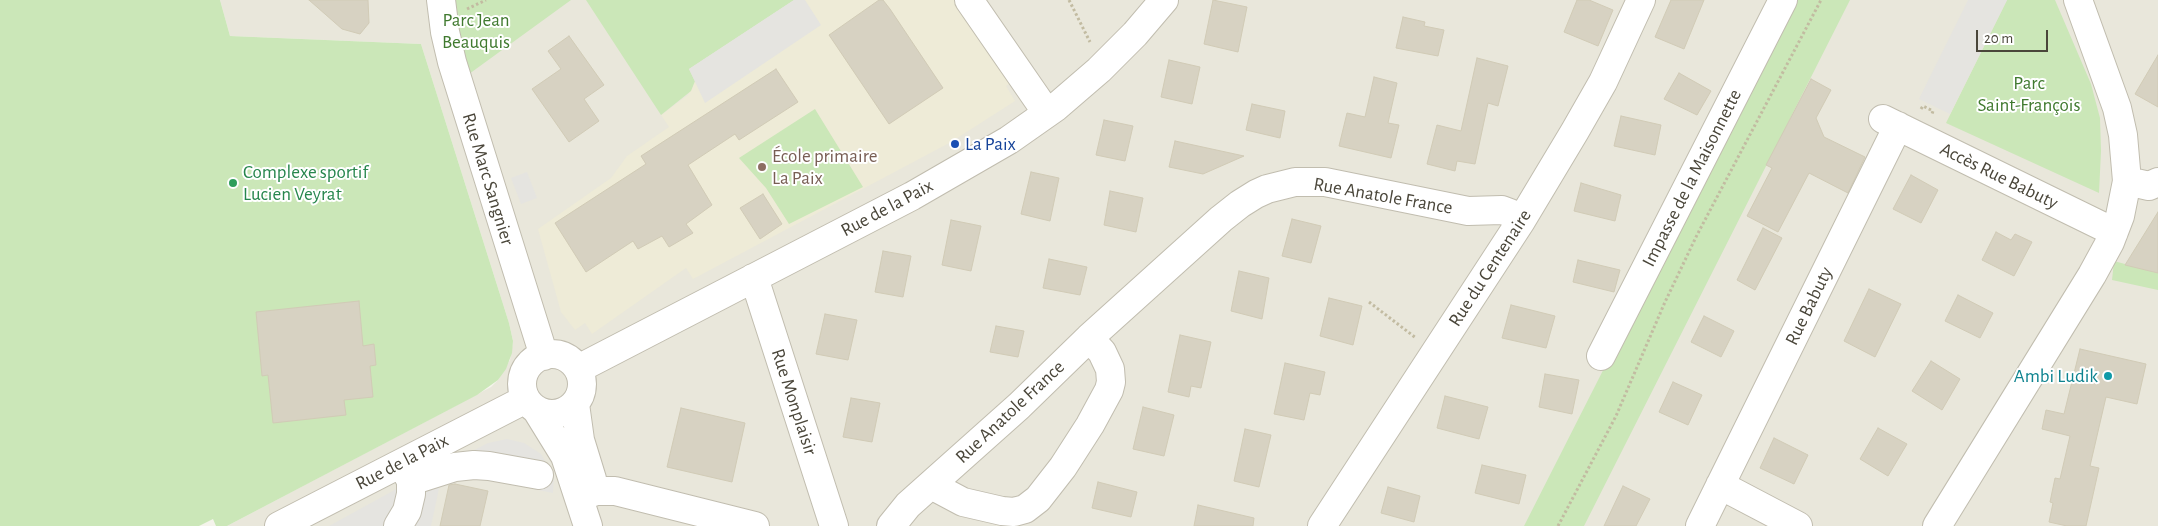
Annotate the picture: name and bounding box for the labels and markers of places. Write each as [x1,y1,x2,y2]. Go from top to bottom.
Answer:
place label: La Paix [965,133,1016,155]
marker: La Paix [949,138,961,150]
place label: École primaire La Paix [772,145,878,189]
place label: Complexe sportif Lucien Veyrat [243,161,368,205]
marker: École primaire La Paix [756,161,768,173]
marker: Complexe sportif Lucien Veyrat [227,177,239,189]
place label: Ambi Ludik [2014,365,2098,387]
marker: Ambi Ludik [2102,370,2114,382]

